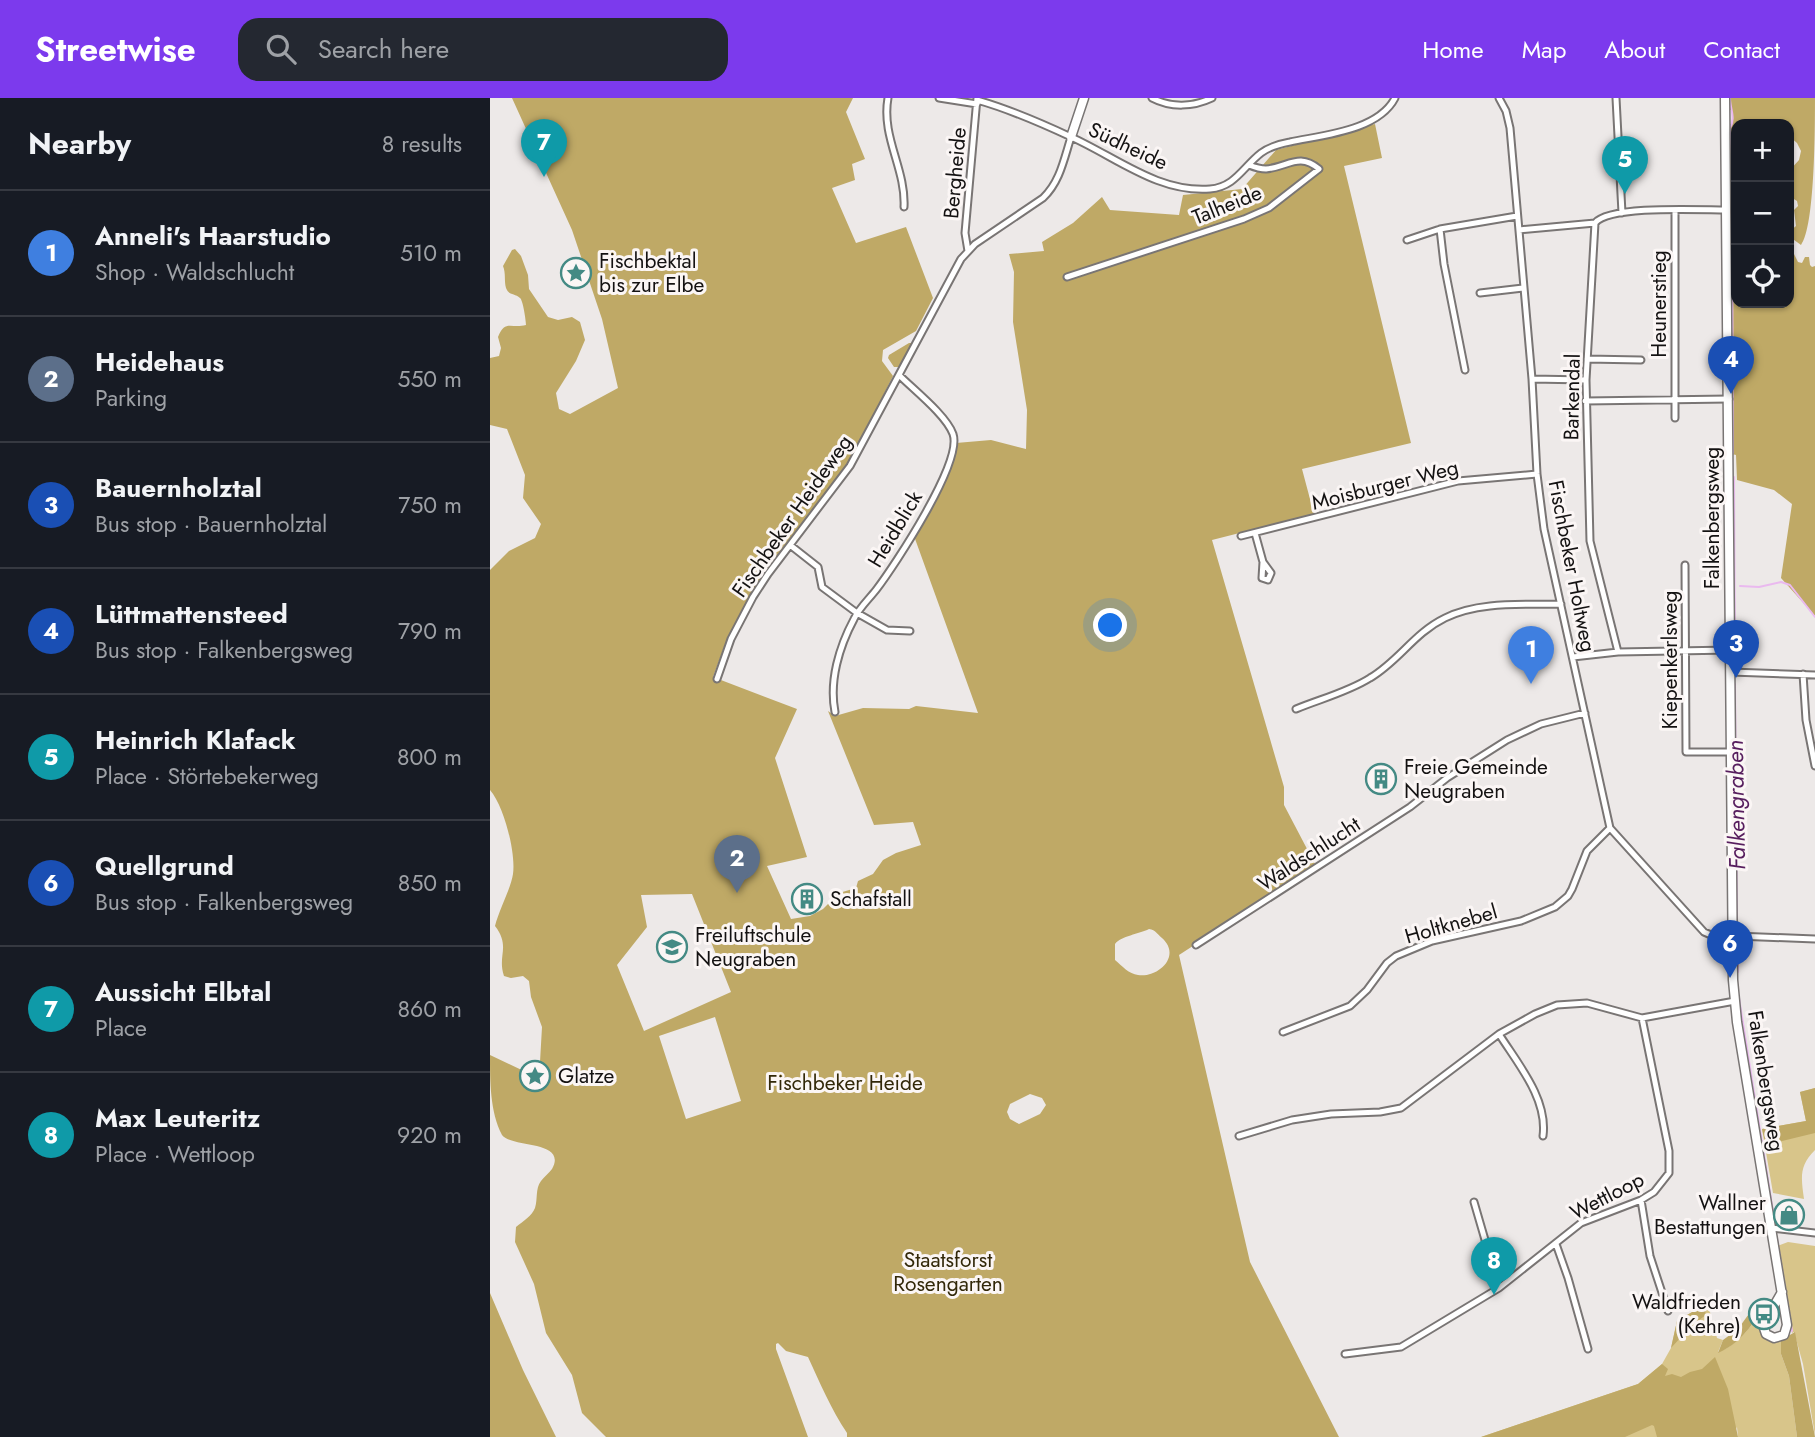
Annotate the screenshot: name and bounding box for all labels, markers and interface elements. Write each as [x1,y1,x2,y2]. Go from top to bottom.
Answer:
search box [238,18,728,81]
text: Streetwise [35,26,196,73]
icon: search [262,30,300,68]
text: Search here [318,30,449,68]
text: Home [1422,32,1484,67]
text: Map [1522,32,1566,67]
text: About [1604,32,1665,67]
text: Contact [1703,32,1780,67]
street label: Südheide [1083,115,1173,178]
pin: 7 [521,119,567,177]
map controls [1731,119,1794,308]
button: + [1731,119,1794,182]
text: Nearby [28,122,131,165]
street label: Bergheide [936,126,974,220]
text: 8 results [382,127,462,161]
pin: 5 [1602,136,1648,194]
street label: Talheide [1188,177,1266,233]
button: − [1731,182,1794,245]
text: Anneli's Haarstudio [95,217,331,255]
text: 1 [45,236,57,270]
text: 510 m [400,236,462,270]
button: locate [1731,245,1794,308]
place label: Fischbektal bis zur Elbe [599,246,705,300]
street label: Heunerstieg [1644,250,1674,358]
text: Shop · Waldschlucht [95,255,294,289]
place icon: Fischbektal bis zur Elbe [559,256,593,290]
pin: 4 [1708,336,1754,394]
text: Heidehaus [95,343,224,381]
street label: Barkendal [1556,353,1588,441]
text: 2 [43,362,59,396]
text: 550 m [397,362,462,396]
text: Parking [95,381,167,415]
street label: Fischbeker Heideweg [725,429,859,603]
street label: Falkenbergsweg [1697,447,1727,589]
street label: Moisburger Weg [1308,452,1462,518]
text: Bauernholztal [95,469,262,507]
street label: Fischbeker Holtweg [1541,477,1603,655]
street label: Heidblick [860,484,930,573]
text: 3 [44,488,58,522]
text: 750 m [398,488,462,522]
text: Bus stop · Bauernholztal [95,507,327,541]
street label: Kiepenkerlsweg [1655,591,1685,729]
text: Lüttmattensteed [95,595,288,633]
your location [1093,608,1127,642]
text: 4 [43,614,59,648]
text: 790 m [398,614,462,648]
pin: 3 [1713,620,1759,678]
pin: 1 [1508,626,1554,684]
text: Bus stop · Falkenbergsweg [95,633,353,667]
text: Heinrich Klafack [95,721,296,759]
text: 5 [44,740,58,774]
text: 800 m [397,740,462,774]
water label: Falkengraben [1718,740,1754,870]
place label: Freie Gemeinde Neugraben [1404,752,1548,806]
text: Place · Störtebekerweg [95,759,319,793]
building icon: Freie Gemeinde Neugraben [1364,762,1398,796]
street label: Waldschlucht [1252,810,1366,898]
pin: 2 [714,835,760,893]
text: Quellgrund [95,847,234,885]
text: 6 [43,866,59,900]
text: 850 m [398,866,462,900]
building icon: Schafstall [790,882,824,916]
place label: Schafstall [830,884,912,914]
text: Bus stop · Falkenbergsweg [95,885,353,919]
street label: Holtknebel [1401,896,1501,952]
place label: Freiluftschule Neugraben [695,920,812,974]
pin: 6 [1707,920,1753,978]
school or university icon: Freiluftschule Neugraben [655,930,689,964]
text: Aussicht Elbtal [95,973,271,1011]
text: 7 [44,992,58,1026]
text: 860 m [398,992,462,1026]
street label: Falkenbergsweg [1740,1008,1792,1154]
text: Place [95,1011,147,1045]
place icon: Glatze [518,1059,552,1093]
place label: Glatze [558,1061,615,1091]
park label: Fischbeker Heide [767,1068,923,1098]
text: Max Leuteritz [95,1099,260,1137]
text: 8 [44,1118,58,1152]
text: 920 m [397,1118,462,1152]
text: Place · Wettloop [95,1137,255,1171]
street label: Wettloop [1565,1165,1649,1227]
place label: Wallner Bestattungen [1654,1188,1767,1242]
shop icon: Wallner Bestattungen [1772,1198,1806,1232]
pin: 8 [1471,1237,1517,1295]
park label: Staatsforst Rosengarten [893,1245,1003,1299]
place label: Waldfrieden (Kehre) [1632,1287,1741,1341]
bus stop icon: Waldfrieden (Kehre) [1747,1297,1781,1331]

